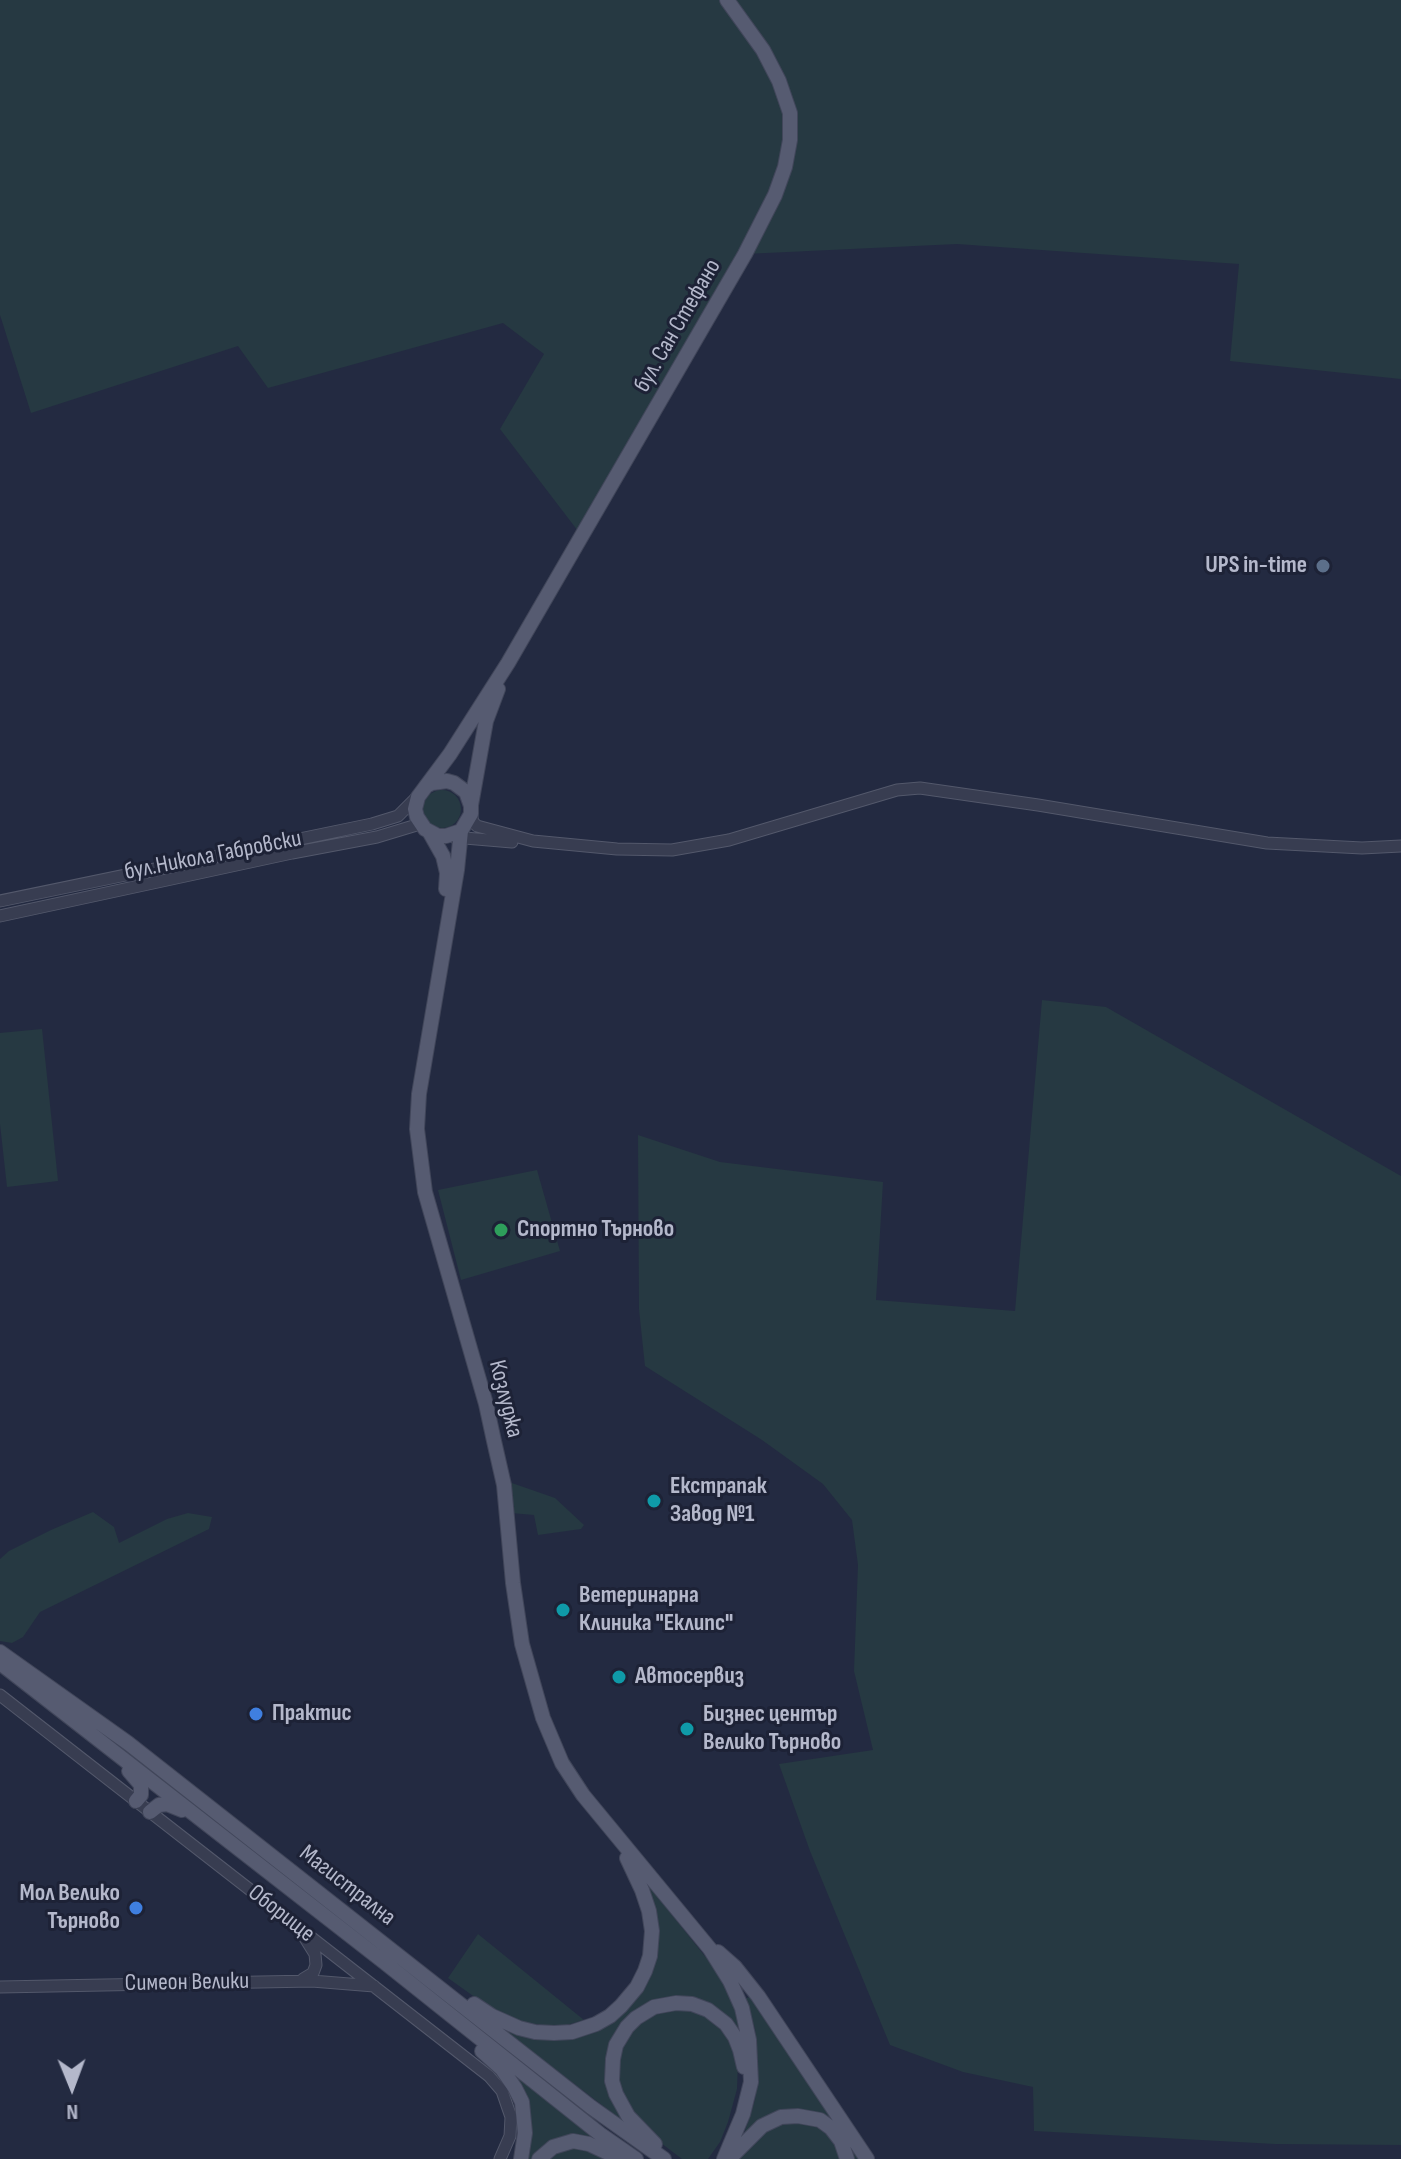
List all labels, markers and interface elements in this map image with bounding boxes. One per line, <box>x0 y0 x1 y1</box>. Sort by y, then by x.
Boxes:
street label: бул. Сан Стефано <box>628 254 728 398</box>
place label: UPS in-time <box>1205 552 1307 580</box>
marker: UPS in-time <box>1314 557 1332 575</box>
street label: бул.Никола Габровски <box>122 825 304 887</box>
place label: Спортно Търново <box>517 1216 674 1244</box>
marker: Спортно Търново <box>492 1221 510 1239</box>
street label: Козлуджа <box>482 1357 528 1441</box>
place label: Екстрапак Завод №1 <box>670 1473 767 1529</box>
marker: Екстрапак Завод №1 <box>645 1492 663 1510</box>
place label: Ветеринарна Клиника "Еклипс" <box>579 1582 733 1638</box>
marker: Ветеринарна Клиника "Еклипс" <box>554 1601 572 1619</box>
place label: Автосервиз <box>635 1663 744 1691</box>
marker: Автосервиз <box>610 1668 628 1686</box>
place label: Практис <box>272 1700 352 1728</box>
place label: Бизнес център Велико Търново <box>703 1701 841 1757</box>
marker: Практис <box>247 1705 265 1723</box>
marker: Бизнес център Велико Търново <box>678 1720 696 1738</box>
street label: Магистрална <box>293 1840 401 1932</box>
street label: Оборище <box>242 1879 320 1949</box>
place label: Мол Велико Търново <box>20 1880 120 1936</box>
marker: Мол Велико Търново <box>127 1899 145 1917</box>
street label: Симеон Велики <box>125 1968 249 1998</box>
north arrow <box>32 2047 112 2127</box>
text: N <box>66 2098 79 2125</box>

